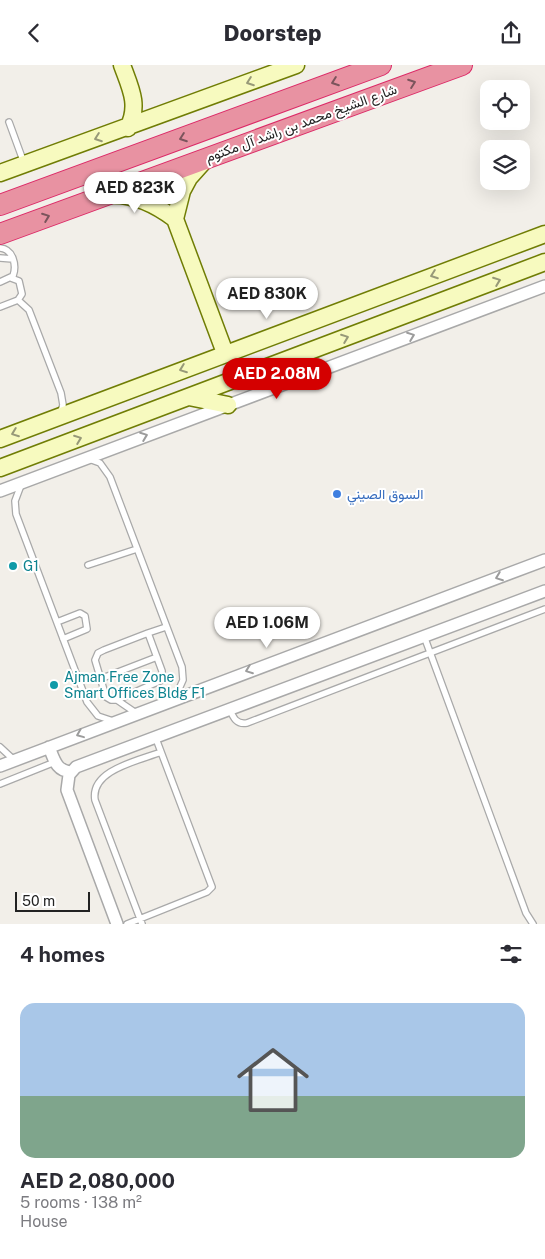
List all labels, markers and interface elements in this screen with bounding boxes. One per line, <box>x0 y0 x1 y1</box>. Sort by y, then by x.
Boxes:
icon: back <box>20 19 48 47</box>
icon: share <box>497 19 525 47</box>
text: Doorstep <box>223 20 322 46</box>
one-way arrow <box>246 76 255 86</box>
one-way arrow <box>332 76 340 86</box>
one-way arrow <box>407 79 416 89</box>
map controls <box>480 80 530 190</box>
button: locate <box>480 80 530 130</box>
street label: شارع الشيخ محمد بن راشد آل مكتوم <box>203 81 400 168</box>
one-way arrow <box>94 132 103 142</box>
one-way arrow <box>179 132 188 142</box>
button: layers <box>480 140 530 190</box>
pin: AED 823K <box>83 171 187 214</box>
text: AED 823K <box>95 178 175 197</box>
one-way arrow <box>41 213 49 223</box>
one-way arrow <box>430 269 438 279</box>
one-way arrow <box>492 276 501 287</box>
pin: AED 830K <box>215 277 319 320</box>
text: AED 830K <box>227 284 307 303</box>
one-way arrow <box>406 332 414 342</box>
one-way arrow <box>340 334 349 344</box>
pin: AED 2.08M <box>220 357 334 400</box>
one-way arrow <box>179 363 188 373</box>
text: AED 2.08M <box>233 364 321 383</box>
one-way arrow <box>11 427 20 437</box>
one-way arrow <box>139 432 148 442</box>
one-way arrow <box>74 435 82 445</box>
place label: السوق الصيني <box>347 486 424 506</box>
marker: السوق الصيني <box>331 488 343 500</box>
place label: G1 <box>23 558 39 574</box>
marker: G1 <box>7 560 19 572</box>
one-way arrow <box>496 571 504 581</box>
pin: AED 1.06M <box>210 607 324 649</box>
text: AED 1.06M <box>225 613 309 632</box>
one-way arrow <box>245 664 254 675</box>
place label: Ajman Free Zone Smart Offices Bldg F1 <box>64 669 205 701</box>
marker: Ajman Free Zone Smart Offices Bldg F1 <box>48 679 60 691</box>
one-way arrow <box>77 728 85 738</box>
scale bar <box>15 889 90 912</box>
text: 50 m <box>22 893 55 909</box>
icon: filters <box>497 940 525 968</box>
text: 4 homes <box>20 942 105 967</box>
icon: home <box>228 1035 318 1125</box>
text: AED 2,080,000 <box>20 1168 175 1193</box>
text: 5 rooms · 138 m² <box>20 1193 142 1212</box>
text: House <box>20 1212 68 1231</box>

